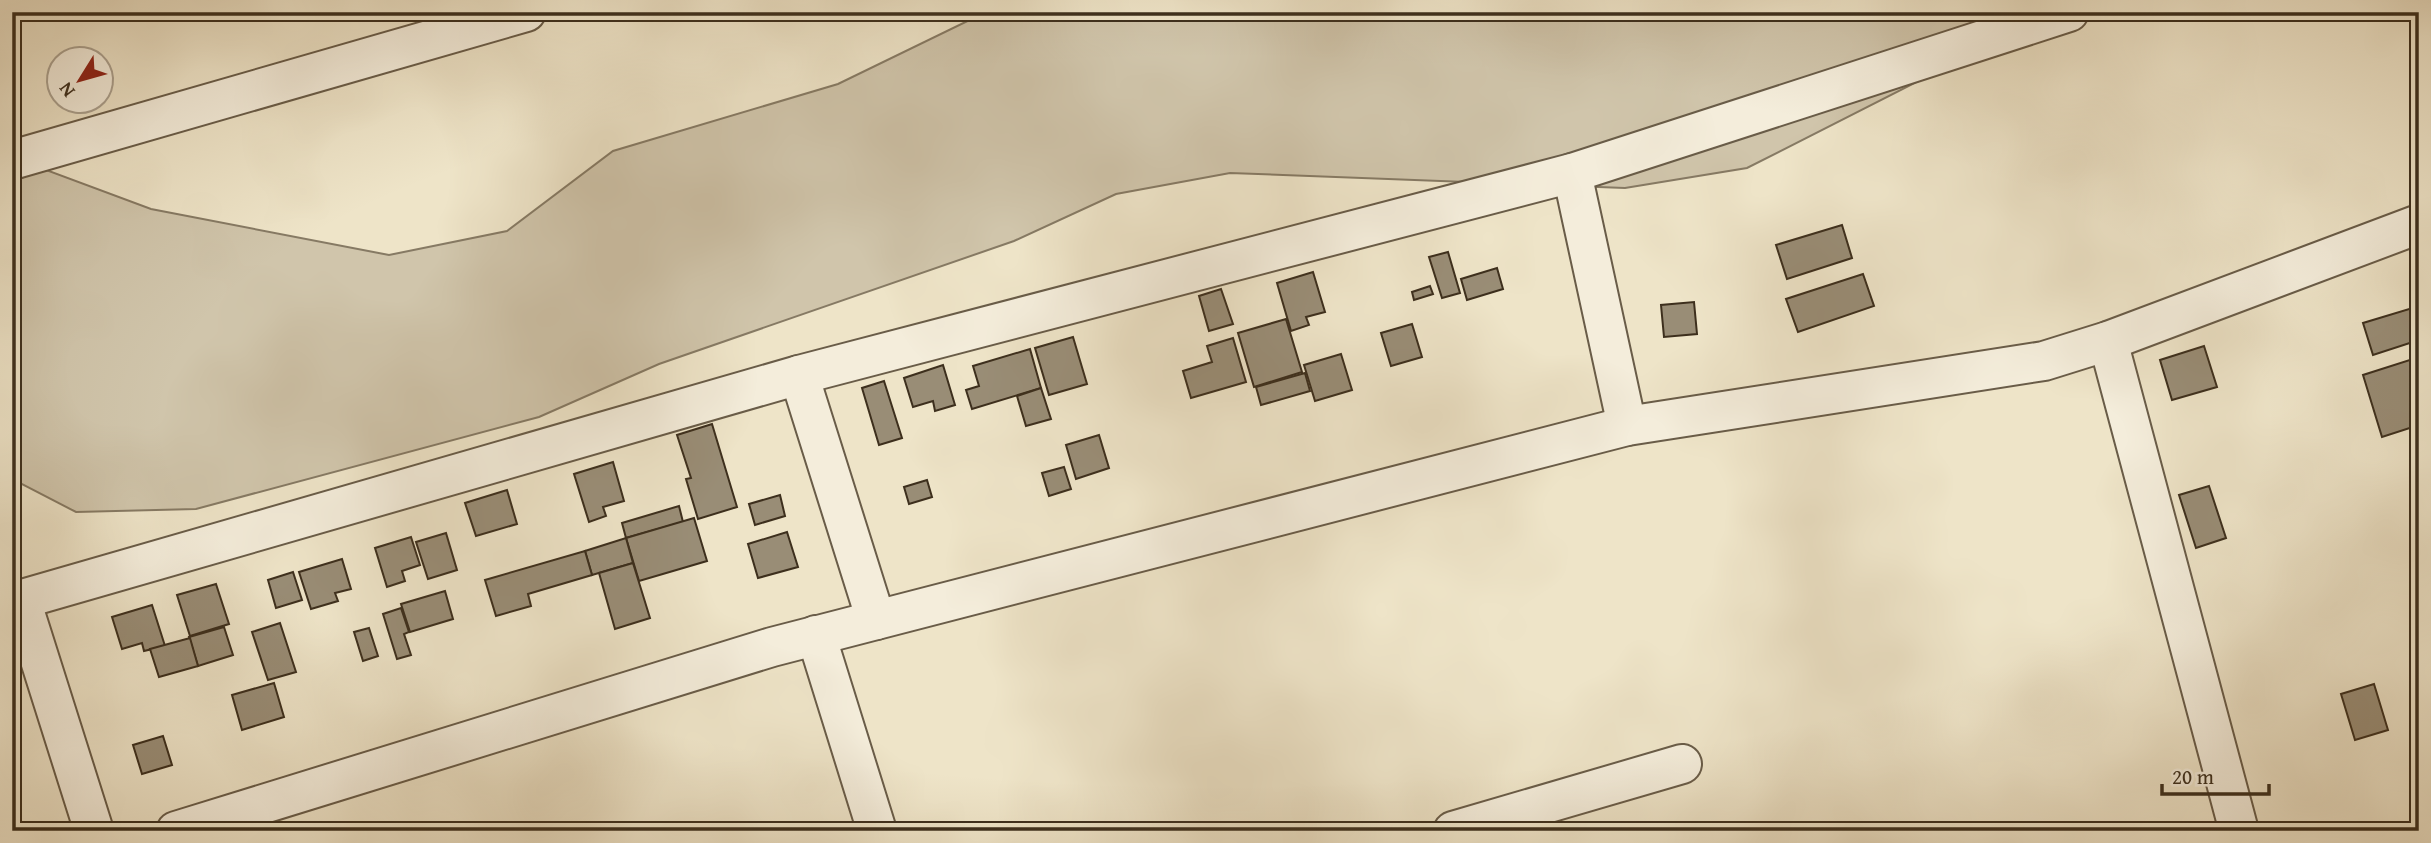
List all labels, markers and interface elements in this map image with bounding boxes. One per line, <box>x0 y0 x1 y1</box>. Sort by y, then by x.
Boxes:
north arrow <box>46 46 116 116</box>
text: N <box>51 76 81 104</box>
scale bar <box>2162 752 2268 796</box>
text: 20 m <box>2172 761 2214 792</box>

